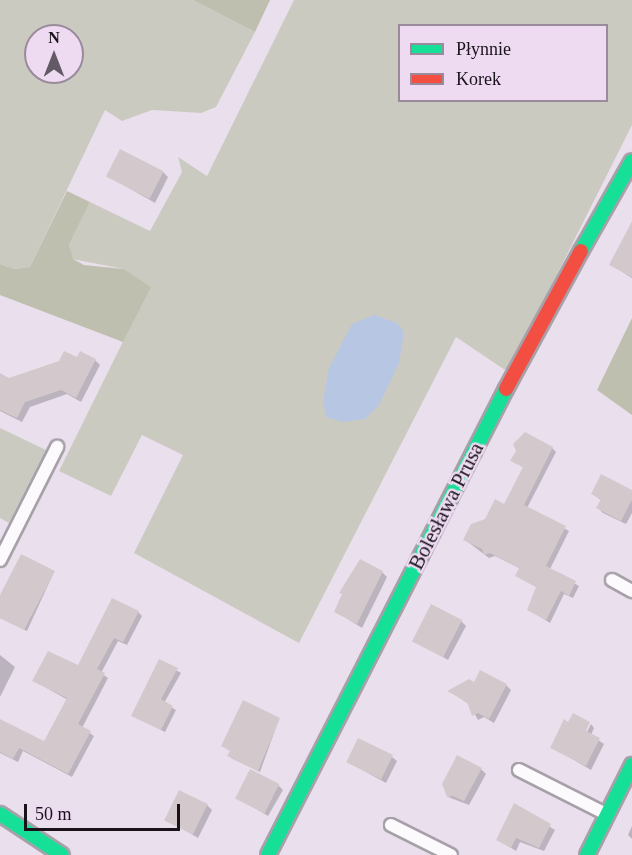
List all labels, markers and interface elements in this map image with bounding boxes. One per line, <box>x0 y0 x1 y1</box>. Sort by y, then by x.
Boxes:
north arrow <box>24 24 84 84</box>
legend <box>398 24 608 102</box>
text: N <box>48 29 60 46</box>
text: Płynnie <box>456 39 511 59</box>
text: Korek <box>456 69 501 89</box>
street label: Bolesława Prusa <box>403 438 489 574</box>
scale bar <box>27 792 183 830</box>
text: 50 m <box>35 804 72 824</box>

